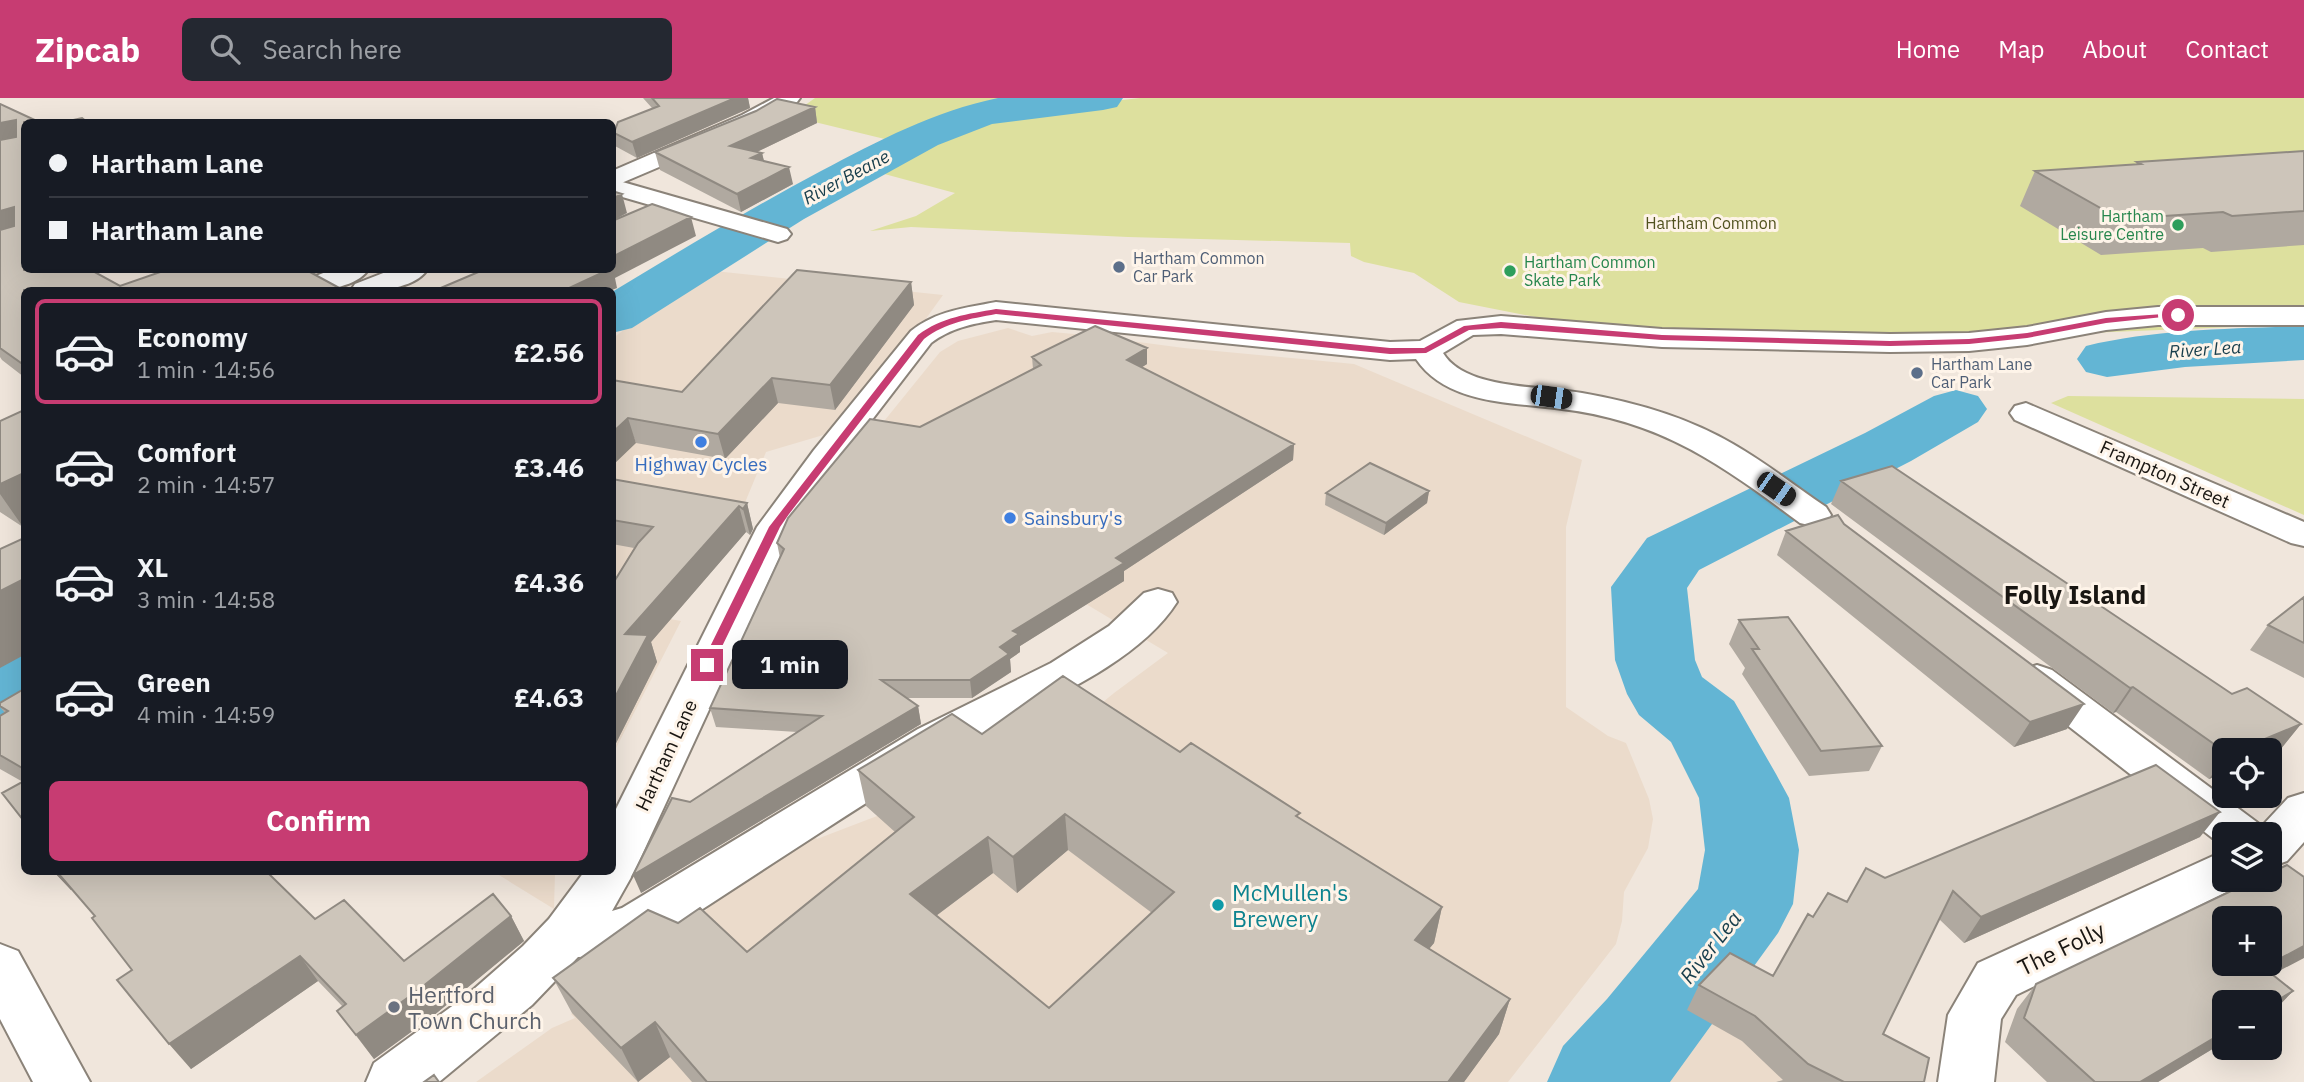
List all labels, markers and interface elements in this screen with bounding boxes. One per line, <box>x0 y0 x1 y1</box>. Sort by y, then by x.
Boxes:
search box <box>182 18 672 81</box>
text: Zipcab <box>35 28 140 71</box>
icon: search <box>206 30 244 68</box>
text: Search here <box>262 32 402 66</box>
text: Home <box>1896 33 1960 65</box>
text: Map <box>1998 33 2044 65</box>
text: About <box>2082 33 2147 65</box>
text: Contact <box>2185 33 2269 65</box>
water label: River Beane <box>799 145 893 209</box>
text: Hartham Lane <box>91 146 264 180</box>
place label: Hartham Leisure Centre <box>2060 206 2164 244</box>
text: Hartham Lane <box>91 213 264 247</box>
park label: Hartham Common <box>1645 213 1777 233</box>
marker: Hartham Leisure Centre <box>2170 217 2186 233</box>
place label: Hartham Common Car Park <box>1133 248 1265 286</box>
place label: Hartham Common Skate Park <box>1524 252 1656 290</box>
marker: Hartham Common Car Park <box>1111 259 1127 275</box>
marker: Hartham Common Skate Park <box>1502 263 1518 279</box>
route start <box>2162 299 2194 331</box>
icon: car <box>53 320 116 383</box>
text: Economy <box>137 320 248 354</box>
text: £2.56 <box>514 335 584 369</box>
water label: River Lea <box>2168 335 2242 363</box>
text: 1 min · 14:56 <box>137 354 275 384</box>
place label: Hartham Lane Car Park <box>1931 354 2032 392</box>
marker: Hartham Lane Car Park <box>1909 365 1925 381</box>
car <box>1529 384 1574 410</box>
marker: Highway Cycles <box>693 434 709 450</box>
icon: car <box>53 435 116 498</box>
text: Comfort <box>137 435 236 469</box>
street label: Frampton Street <box>2096 435 2234 513</box>
text: £3.46 <box>514 450 584 484</box>
place label: Highway Cycles <box>635 452 767 476</box>
car <box>1753 468 1800 510</box>
text: 2 min · 14:57 <box>137 469 275 499</box>
place label: Sainsbury's <box>1024 506 1123 530</box>
marker: Sainsbury's <box>1002 510 1018 526</box>
icon: car <box>53 550 116 613</box>
text: XL <box>137 550 168 584</box>
text: £4.36 <box>514 565 584 599</box>
district label: Folly Island <box>2004 577 2146 611</box>
text: 3 min · 14:58 <box>137 584 275 614</box>
callout: 1 min <box>732 640 847 690</box>
route end <box>691 649 723 681</box>
text: 1 min <box>760 649 820 679</box>
icon: car <box>53 665 116 728</box>
text: Green <box>137 665 211 699</box>
text: £4.63 <box>514 680 584 714</box>
street label: Hartham Lane <box>630 695 702 815</box>
text: 4 min · 14:59 <box>137 699 275 729</box>
map controls <box>2212 738 2282 1060</box>
button: locate <box>2212 738 2282 808</box>
button: Confirm <box>49 781 588 861</box>
button: layers <box>2212 822 2282 892</box>
place label: McMullen's Brewery <box>1232 877 1349 933</box>
marker: McMullen's Brewery <box>1210 897 1226 913</box>
water label: River Lea <box>1673 905 1747 989</box>
button: + <box>2212 906 2282 976</box>
street label: The Folly <box>2013 914 2110 982</box>
place label: Hertford Town Church <box>408 979 542 1035</box>
button: − <box>2212 990 2282 1060</box>
marker: Hertford Town Church <box>386 999 402 1015</box>

